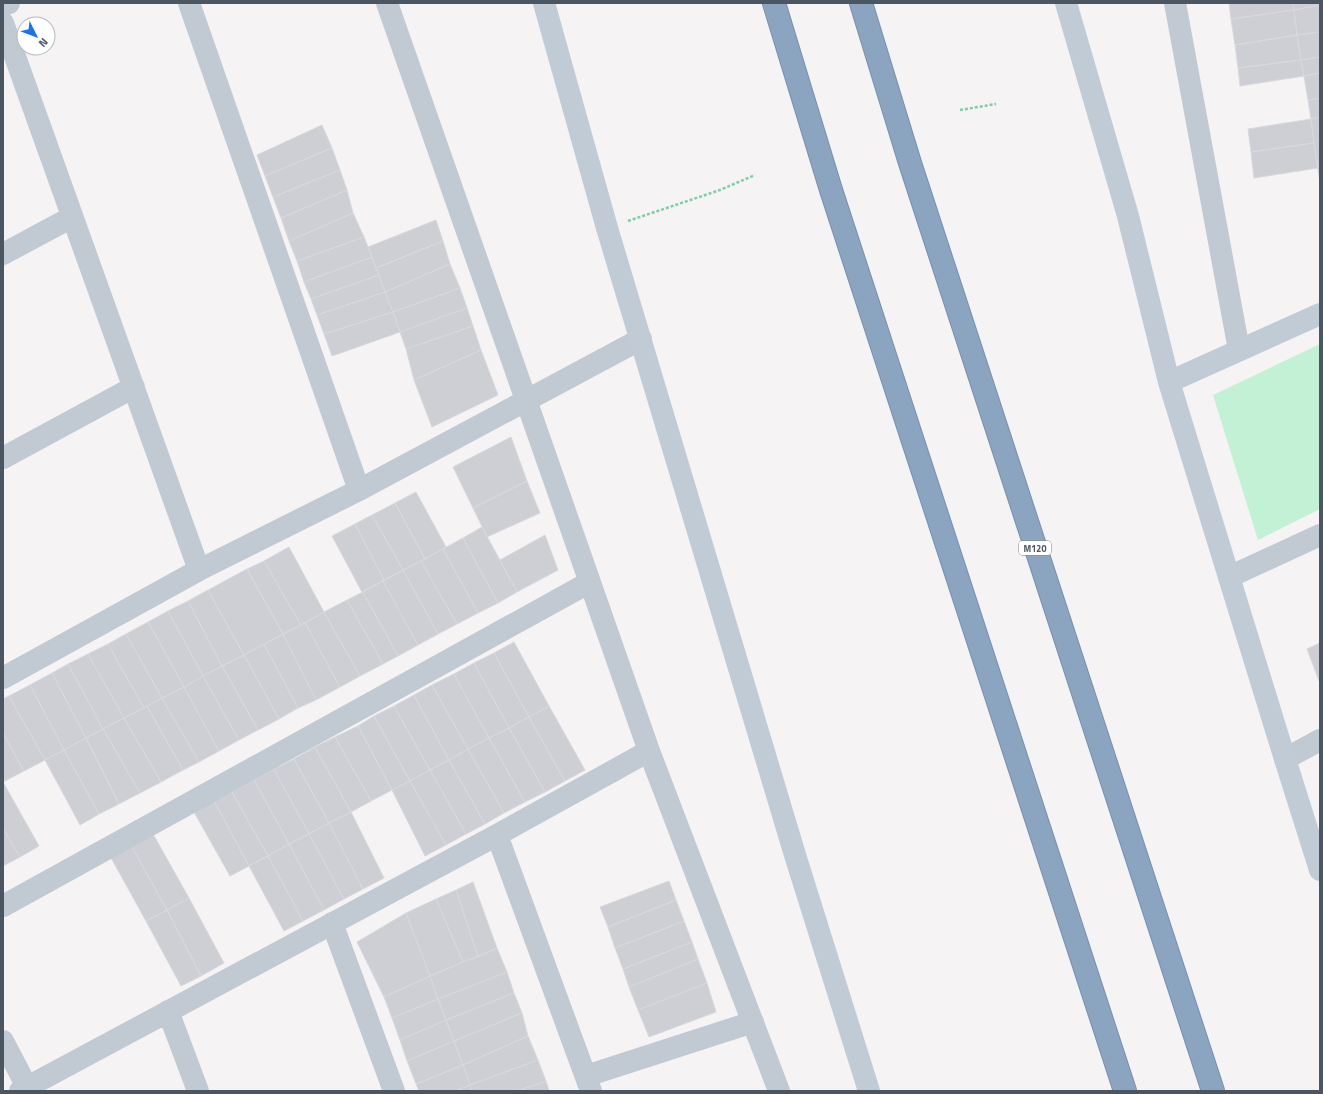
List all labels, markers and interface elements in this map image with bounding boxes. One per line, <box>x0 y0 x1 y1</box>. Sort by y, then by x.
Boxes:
north arrow <box>16 16 56 56</box>
text: N <box>35 35 52 51</box>
road number: M120 <box>1019 541 1051 555</box>

